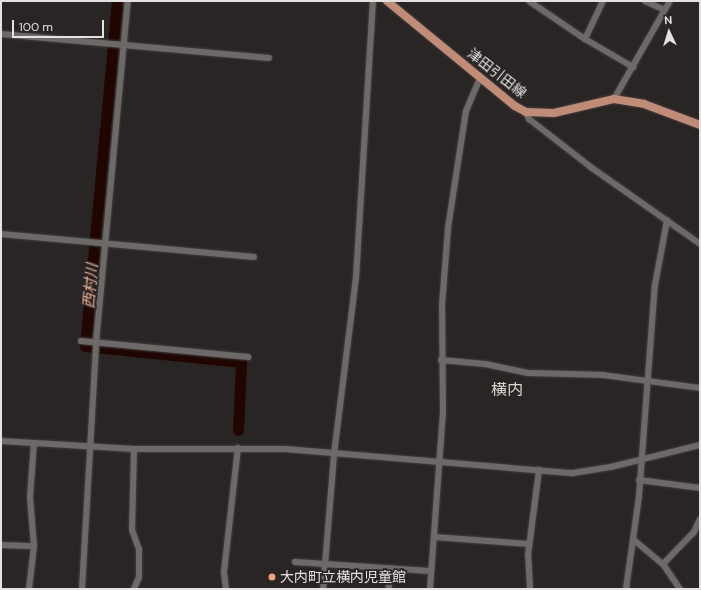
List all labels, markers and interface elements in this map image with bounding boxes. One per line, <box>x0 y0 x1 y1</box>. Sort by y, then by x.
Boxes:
scale bar <box>14 12 106 38</box>
north arrow <box>649 12 689 52</box>
text: N <box>664 13 673 27</box>
text: 100 m <box>19 19 53 35</box>
street label: 津田引田線 <box>464 45 530 101</box>
water label: 西村川 <box>80 263 102 309</box>
district label: 横内 <box>491 380 523 400</box>
place label: 大内町立横内児童館 <box>280 569 406 585</box>
marker: 大内町立横内児童館 <box>267 572 277 582</box>

